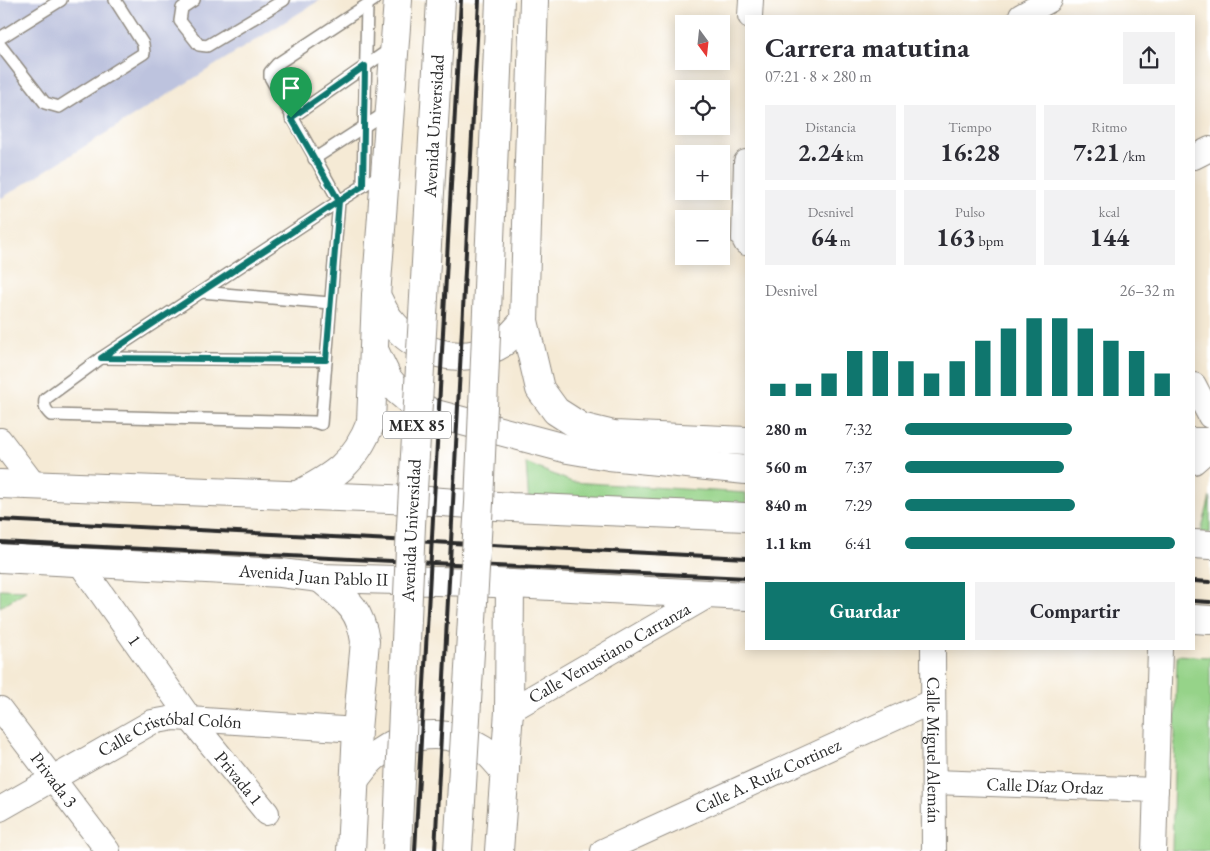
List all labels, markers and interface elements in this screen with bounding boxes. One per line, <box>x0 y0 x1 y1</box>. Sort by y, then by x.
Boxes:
north arrow <box>675 15 730 70</box>
map controls <box>675 15 730 265</box>
text: Carrera matutina <box>765 29 969 65</box>
button: share <box>1123 32 1175 84</box>
street label: Avenida Universidad <box>418 53 449 199</box>
text: 07:21 · 8 × 280 m <box>765 66 872 87</box>
pin <box>270 67 312 118</box>
icon: arrive <box>277 74 305 102</box>
button: locate <box>675 80 730 135</box>
text: Distancia <box>805 118 856 136</box>
text: Tiempo <box>948 118 992 136</box>
text: Ritmo <box>1092 118 1127 136</box>
text: 2.24 <box>798 136 843 168</box>
text: 16:28 <box>940 136 1000 168</box>
text: 7:21 <box>1073 136 1120 168</box>
button: + <box>675 145 730 200</box>
text: km <box>843 147 864 165</box>
text: /km <box>1120 147 1146 165</box>
text: Desnivel <box>808 203 854 221</box>
text: Pulso <box>955 203 985 221</box>
text: kcal <box>1099 203 1120 221</box>
button: − <box>675 210 730 265</box>
text: 64 <box>811 221 837 253</box>
text: 163 <box>936 221 976 253</box>
text: 144 <box>1089 221 1129 253</box>
text: m <box>837 232 851 250</box>
text: bpm <box>976 232 1004 250</box>
text: Desnivel <box>765 280 818 301</box>
text: 26–32 m <box>1120 280 1175 301</box>
road number: MEX 85 <box>383 412 451 438</box>
text: 280 m <box>765 419 807 440</box>
text: 7:32 <box>845 419 872 440</box>
street label: Avenida Universidad <box>396 457 426 603</box>
text: 560 m <box>765 457 807 478</box>
text: 7:37 <box>845 457 872 478</box>
text: 840 m <box>765 495 807 516</box>
text: 7:29 <box>845 495 872 516</box>
text: 1.1 km <box>765 533 811 554</box>
text: 6:41 <box>845 533 872 554</box>
street label: Avenida Juan Pablo II <box>237 559 388 591</box>
button: Guardar <box>765 582 965 640</box>
button: Compartir <box>975 582 1175 640</box>
street label: Calle Venustiano Carranza <box>524 596 695 708</box>
street label: 1 <box>123 630 147 650</box>
street label: Calle Miguel Alemán <box>922 677 946 824</box>
street label: Calle Cristóbal Colón <box>93 706 243 762</box>
street label: Calle A. Ruíz Cortinez <box>691 732 844 819</box>
street label: Privada 1 <box>210 746 268 810</box>
street label: Privada 3 <box>26 747 83 812</box>
street label: Calle Díaz Ordaz <box>986 772 1104 799</box>

